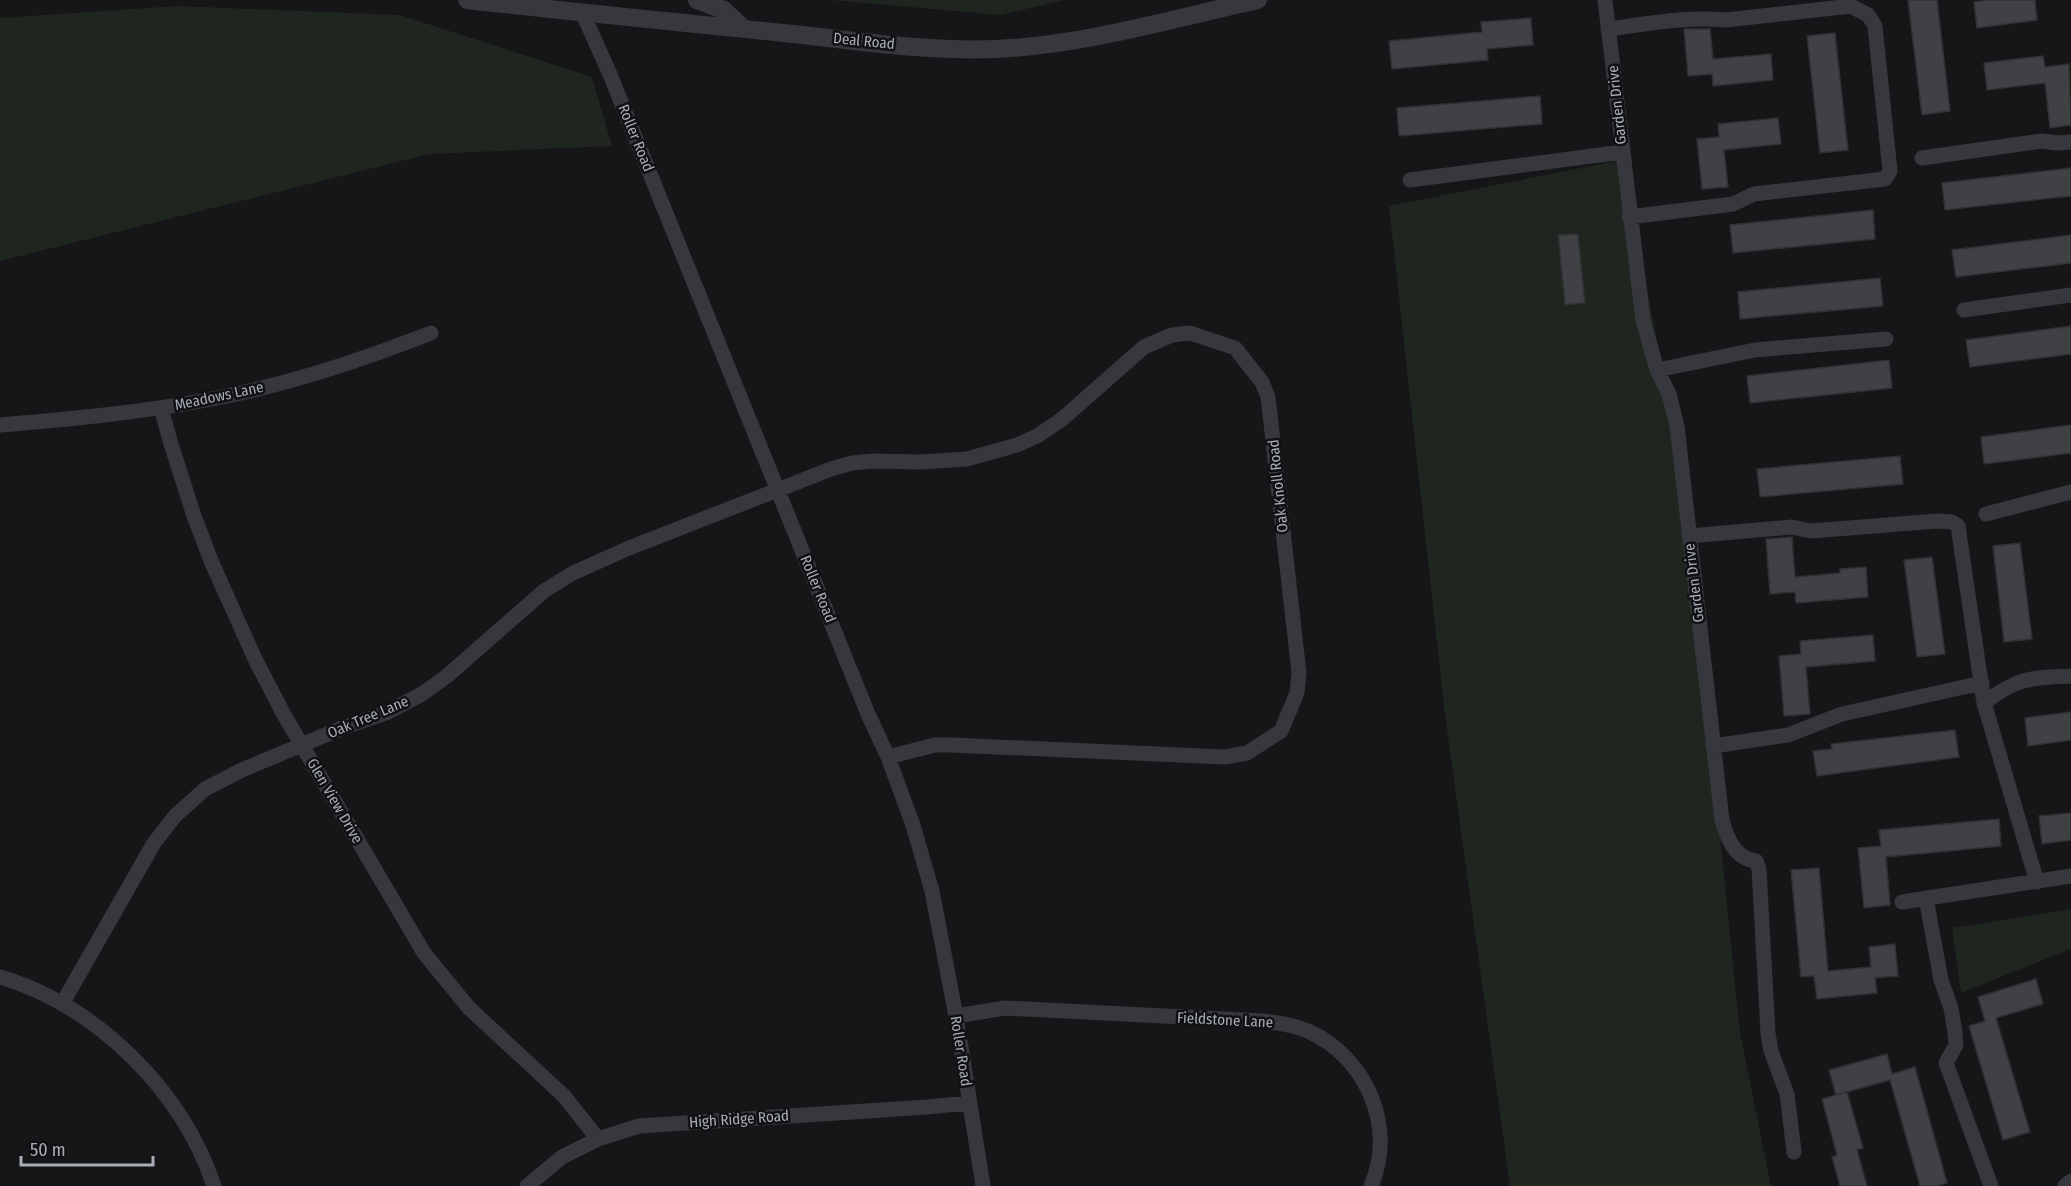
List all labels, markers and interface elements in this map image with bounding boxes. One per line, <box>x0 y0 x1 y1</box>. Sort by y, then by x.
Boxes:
street label: Deal Road <box>832 29 896 53</box>
street label: Garden Drive <box>1604 65 1630 145</box>
street label: Roller Road <box>614 102 658 174</box>
street label: Meadows Lane <box>173 378 265 414</box>
street label: Oak Knoll Road <box>1264 439 1292 533</box>
street label: Garden Drive <box>1680 542 1708 624</box>
street label: Roller Road <box>796 553 840 625</box>
street label: Oak Tree Lane <box>325 692 411 742</box>
street label: Glen View Drive <box>303 755 367 847</box>
street label: Fieldstone Lane <box>1176 1008 1274 1032</box>
street label: Roller Road <box>947 1015 975 1087</box>
street label: High Ridge Road <box>688 1107 790 1131</box>
scale bar <box>21 1129 153 1167</box>
text: 50 m <box>30 1139 66 1161</box>

